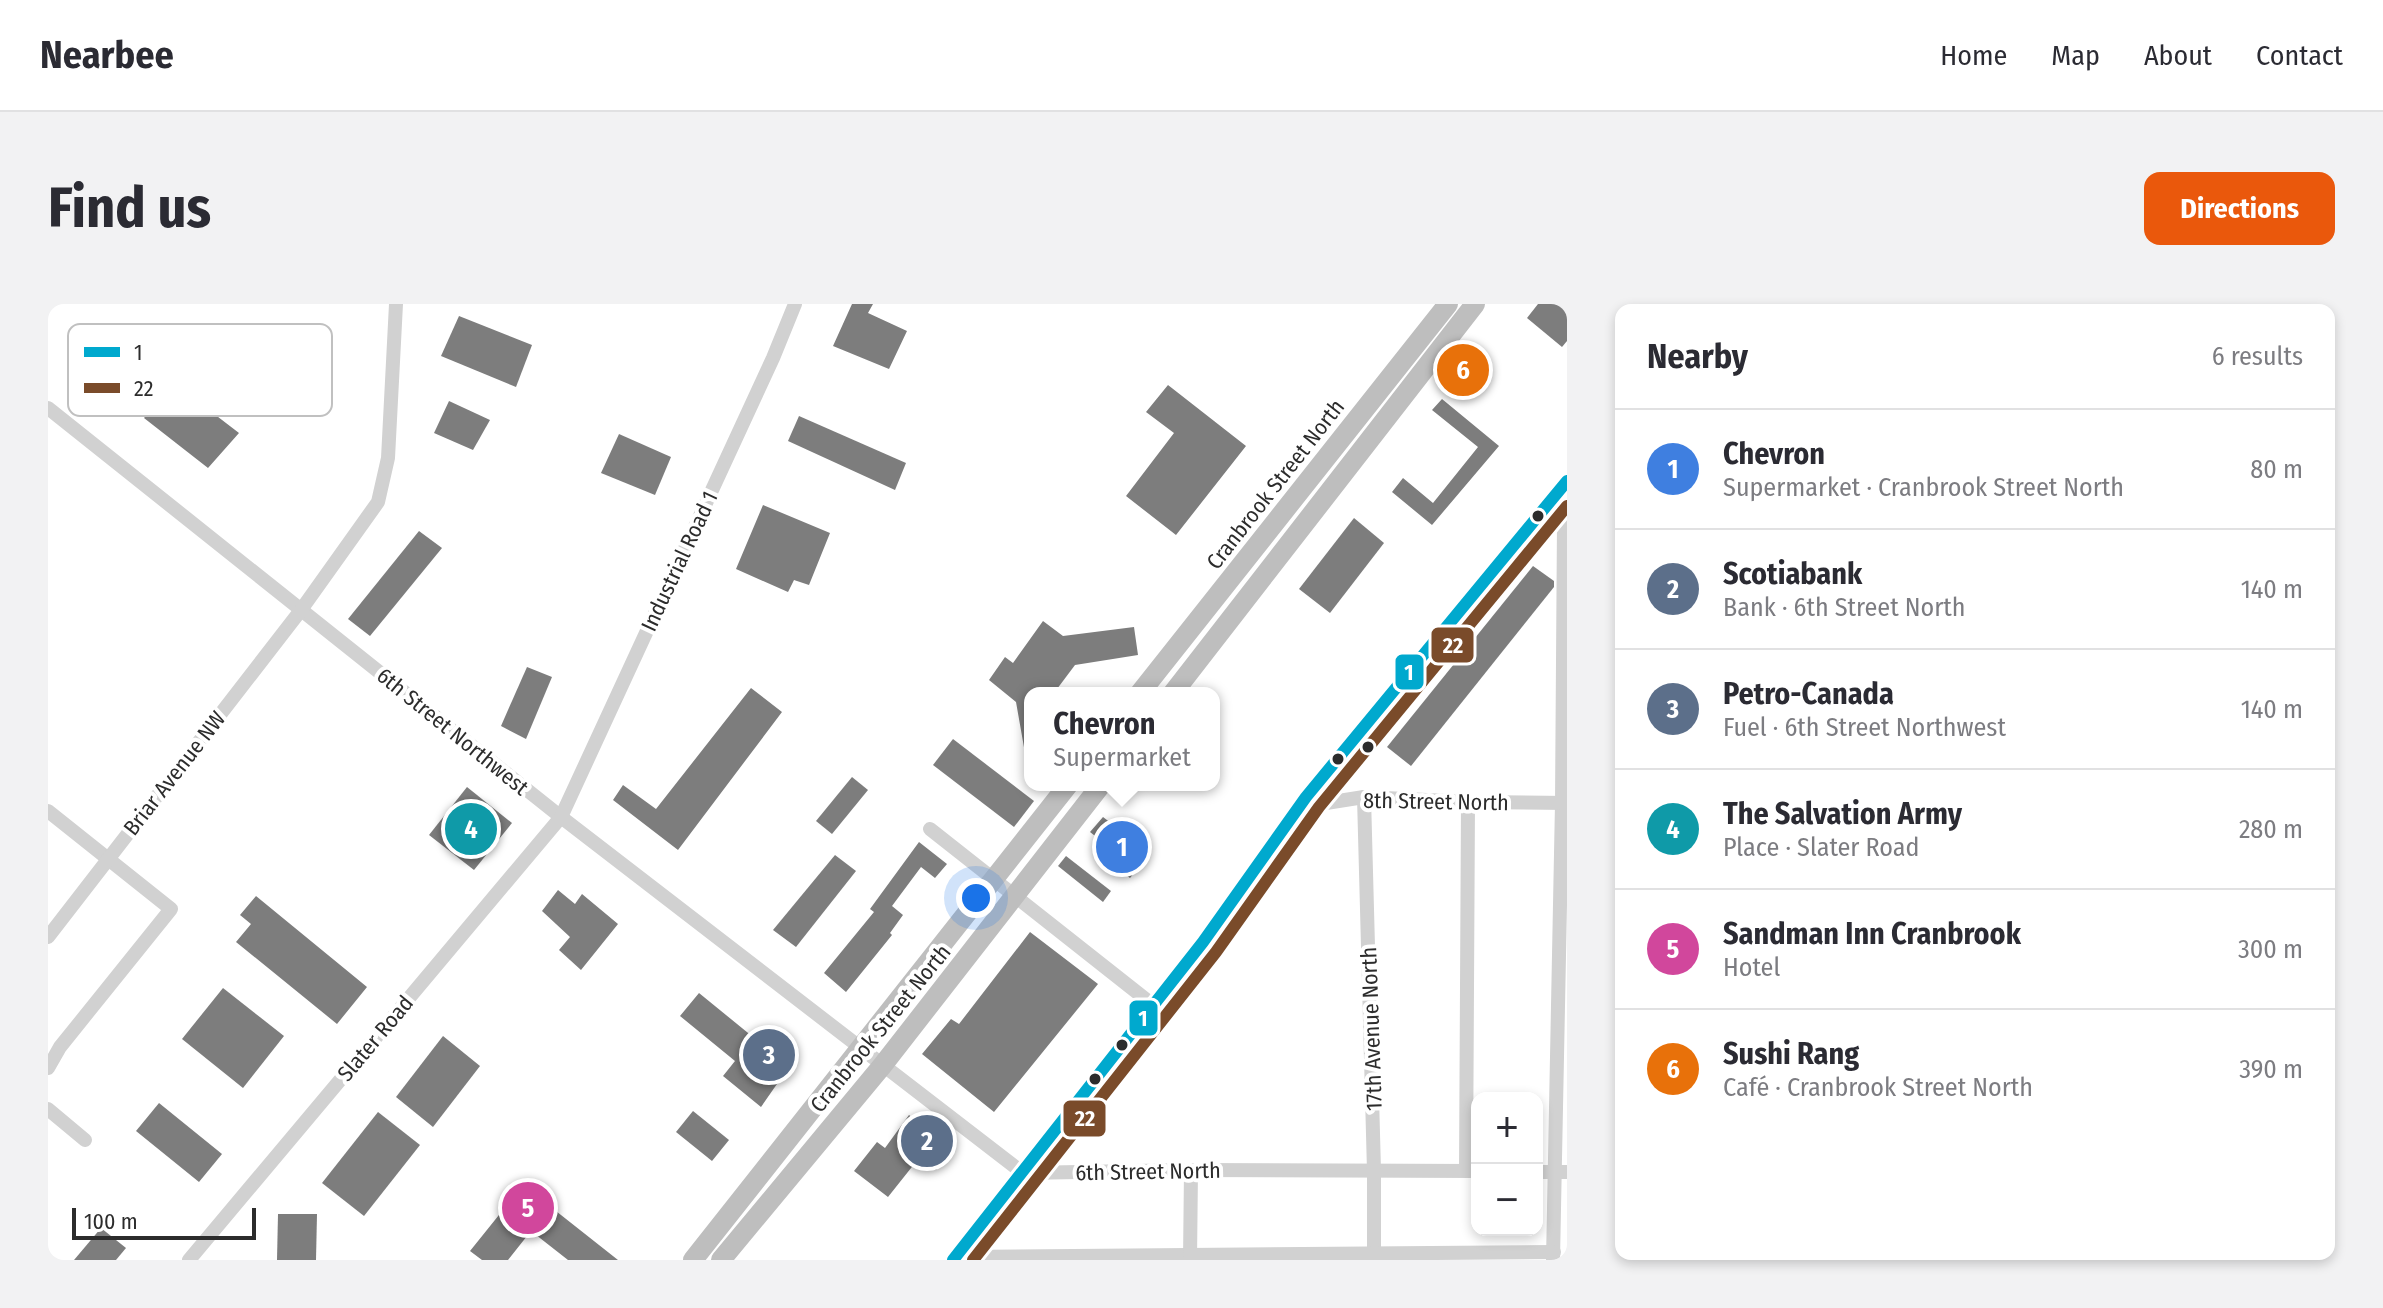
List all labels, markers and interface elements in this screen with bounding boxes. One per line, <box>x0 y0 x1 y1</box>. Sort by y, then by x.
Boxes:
text: Nearbee <box>40 32 174 78</box>
text: Home <box>1940 39 2007 72</box>
text: Map <box>2051 39 2100 72</box>
text: About <box>2144 39 2212 72</box>
text: Contact <box>2256 39 2343 72</box>
button: Directions <box>2144 172 2335 245</box>
text: Find us <box>48 175 211 242</box>
legend <box>68 324 332 416</box>
text: Nearby <box>1647 336 1748 377</box>
text: 1 <box>134 339 143 366</box>
pin: 6 <box>1437 340 1489 400</box>
text: 6 results <box>2212 341 2303 372</box>
text: 22 <box>134 375 153 402</box>
street label: Cranbrook Street North <box>1201 394 1350 575</box>
text: Chevron <box>1723 436 1825 472</box>
text: 1 <box>1668 454 1679 485</box>
text: 80 m <box>2250 454 2303 485</box>
text: Supermarket · Cranbrook Street North <box>1723 472 2124 503</box>
street label: Industrial Road 1 <box>635 487 724 636</box>
unlabelled marker <box>1530 508 1546 524</box>
text: Scotiabank <box>1723 556 1862 592</box>
text: 2 <box>1667 574 1679 605</box>
text: 140 m <box>2241 574 2303 605</box>
text: Bank · 6th Street North <box>1723 592 1966 623</box>
line badge: 22 <box>1430 626 1475 664</box>
text: 22 <box>1442 632 1463 659</box>
line badge: 1 <box>1394 653 1425 691</box>
text: 1 <box>1404 659 1414 686</box>
street label: 6th Street Northwest <box>371 662 535 801</box>
text: Petro-Canada <box>1723 676 1894 712</box>
popup <box>1024 687 1220 791</box>
text: 3 <box>1667 694 1679 725</box>
text: 140 m <box>2241 694 2303 725</box>
street label: Briar Avenue NW <box>118 706 231 841</box>
text: Chevron <box>1053 706 1155 742</box>
text: Fuel · 6th Street Northwest <box>1723 712 2006 743</box>
unlabelled marker <box>1360 739 1376 755</box>
text: Supermarket <box>1053 742 1191 773</box>
unlabelled marker <box>1330 751 1346 767</box>
street label: 8th Street North <box>1363 787 1509 816</box>
text: The Salvation Army <box>1723 796 1962 832</box>
pin: 4 <box>445 799 497 859</box>
text: 4 <box>1666 814 1680 845</box>
text: 280 m <box>2239 814 2303 845</box>
pin: 1 <box>1096 817 1148 877</box>
text: Place · Slater Road <box>1723 832 1919 863</box>
your location <box>956 878 996 918</box>
text: Sandman Inn Cranbrook <box>1723 916 2021 952</box>
text: 5 <box>1667 934 1679 965</box>
text: 300 m <box>2238 934 2303 965</box>
street label: Cranbrook Street North <box>804 939 956 1118</box>
street label: 17th Avenue North <box>1355 946 1388 1111</box>
text: Hotel <box>1723 952 1780 983</box>
street label: Slater Road <box>332 990 419 1087</box>
line badge: 1 <box>1128 999 1159 1037</box>
text: 1 <box>1138 1005 1148 1032</box>
pin: 3 <box>743 1025 795 1085</box>
text: Sushi Rang <box>1723 1036 1859 1072</box>
unlabelled marker <box>1114 1037 1130 1053</box>
text: 6 <box>1666 1054 1680 1085</box>
text: 390 m <box>2239 1054 2303 1085</box>
unlabelled marker <box>1087 1071 1103 1087</box>
text: Café · Cranbrook Street North <box>1723 1072 2033 1103</box>
map controls <box>1471 1092 1543 1236</box>
button: + <box>1471 1092 1543 1164</box>
line badge: 22 <box>1062 1099 1107 1138</box>
text: 22 <box>1074 1105 1095 1132</box>
pin: 2 <box>901 1111 953 1171</box>
street label: 6th Street North <box>1075 1157 1221 1186</box>
button: − <box>1471 1164 1543 1236</box>
pin: 5 <box>502 1178 554 1238</box>
scale bar <box>72 1204 256 1240</box>
text: 100 m <box>84 1208 138 1235</box>

